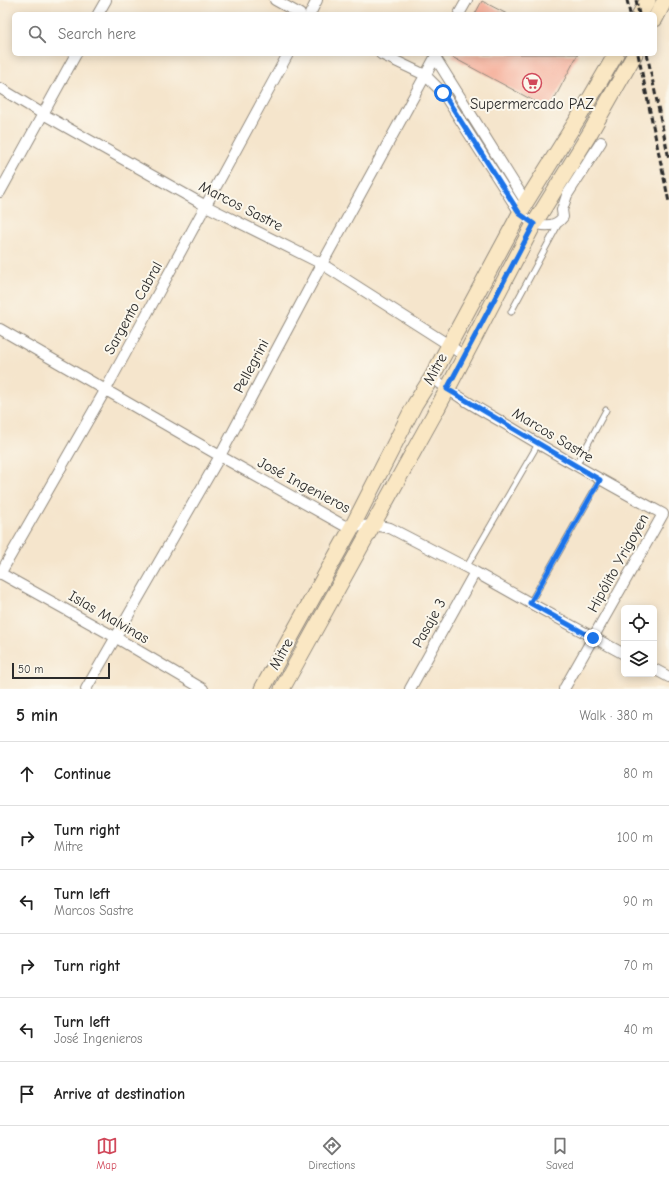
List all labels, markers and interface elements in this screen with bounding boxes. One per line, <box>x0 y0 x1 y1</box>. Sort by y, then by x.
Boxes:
search box <box>12 12 657 56</box>
icon: search <box>26 23 48 45</box>
text: Search here <box>58 25 136 43</box>
supermarket icon: Supermercado PAZ <box>521 72 543 94</box>
route start <box>434 84 452 102</box>
place label: Supermercado PAZ <box>470 95 594 113</box>
street label: Marcos Sastre <box>196 177 286 235</box>
street label: Sargento Cabral <box>100 258 166 358</box>
street label: Pellegrini <box>229 336 273 396</box>
street label: Mitre <box>419 350 451 388</box>
street label: Marcos Sastre <box>509 404 597 467</box>
street label: José Ingenieros <box>255 453 353 517</box>
street label: Hipólito Yrigoyen <box>583 511 653 615</box>
street label: Islas Malvinas <box>66 587 152 647</box>
street label: Pasaje 3 <box>408 595 450 651</box>
map controls <box>621 605 657 677</box>
button: locate <box>621 605 657 641</box>
route end <box>584 629 602 647</box>
street label: Mitre <box>265 635 297 673</box>
button: layers <box>621 641 657 677</box>
scale bar <box>12 661 110 680</box>
text: 50 m <box>18 663 43 676</box>
text: 5 min <box>16 706 58 725</box>
text: Walk · 380 m <box>580 708 653 723</box>
icon: ahead <box>16 763 38 785</box>
text: Continue <box>54 765 111 783</box>
text: 80 m <box>623 766 653 781</box>
text: Turn right <box>54 821 120 839</box>
icon: right <box>16 827 38 849</box>
text: 100 m <box>617 830 653 845</box>
text: Mitre <box>54 839 83 854</box>
text: Turn left <box>54 885 110 903</box>
icon: left <box>16 891 38 913</box>
text: 90 m <box>623 894 653 909</box>
text: Marcos Sastre <box>54 903 134 918</box>
icon: right <box>16 955 38 977</box>
text: Turn right <box>54 957 120 975</box>
text: 70 m <box>624 958 653 973</box>
text: Turn left <box>54 1013 110 1031</box>
icon: left <box>16 1019 38 1041</box>
text: 40 m <box>624 1022 653 1037</box>
text: José Ingenieros <box>54 1031 142 1046</box>
icon: arrive <box>16 1083 38 1105</box>
text: Arrive at destination <box>54 1085 185 1103</box>
tab: Map <box>96 1135 118 1172</box>
tab: Directions <box>309 1135 355 1172</box>
tab: Saved <box>546 1135 573 1172</box>

